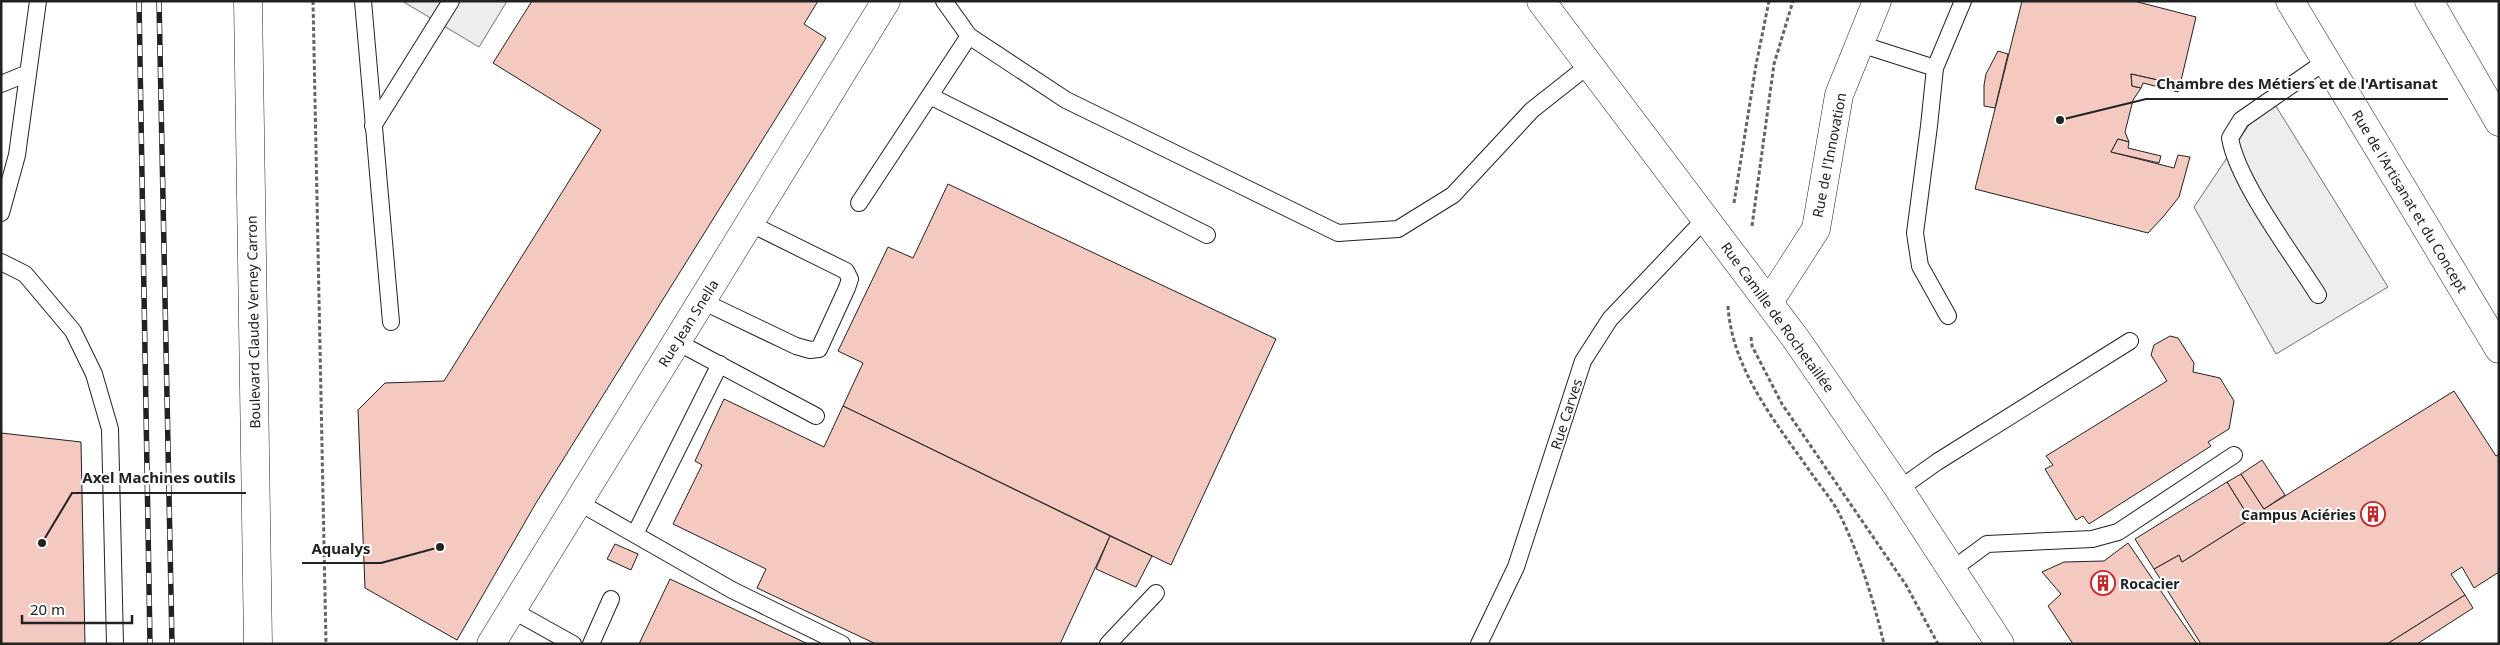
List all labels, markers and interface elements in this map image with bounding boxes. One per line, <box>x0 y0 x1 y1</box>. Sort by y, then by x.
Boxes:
callout: Chambre des Métiers et de l'Artisanat <box>2146 69 2448 99</box>
text: Chambre des Métiers et de l'Artisanat <box>2156 73 2438 93</box>
street label: Rue de l'Innovation <box>1808 91 1850 219</box>
street label: Rue de l'Artisanat et du Concept <box>2348 106 2472 296</box>
street label: Boulevard Claude Verney Carron <box>242 215 264 429</box>
street label: Rue Camille de Rochetaillée <box>1717 238 1839 396</box>
street label: Rue Jean Snella <box>653 276 723 370</box>
street label: Rue Carves <box>1546 376 1586 452</box>
callout: Axel Machines outils <box>72 463 246 493</box>
text: Axel Machines outils <box>82 467 236 487</box>
building icon: Campus Aciéries <box>2360 501 2386 527</box>
place label: Campus Aciéries <box>2241 505 2356 524</box>
callout: Aqualys <box>302 533 381 563</box>
text: Aqualys <box>311 538 371 558</box>
building icon: Rocacier <box>2090 570 2116 596</box>
place label: Rocacier <box>2120 574 2180 593</box>
scale bar <box>22 592 132 624</box>
text: 20 m <box>30 599 65 619</box>

